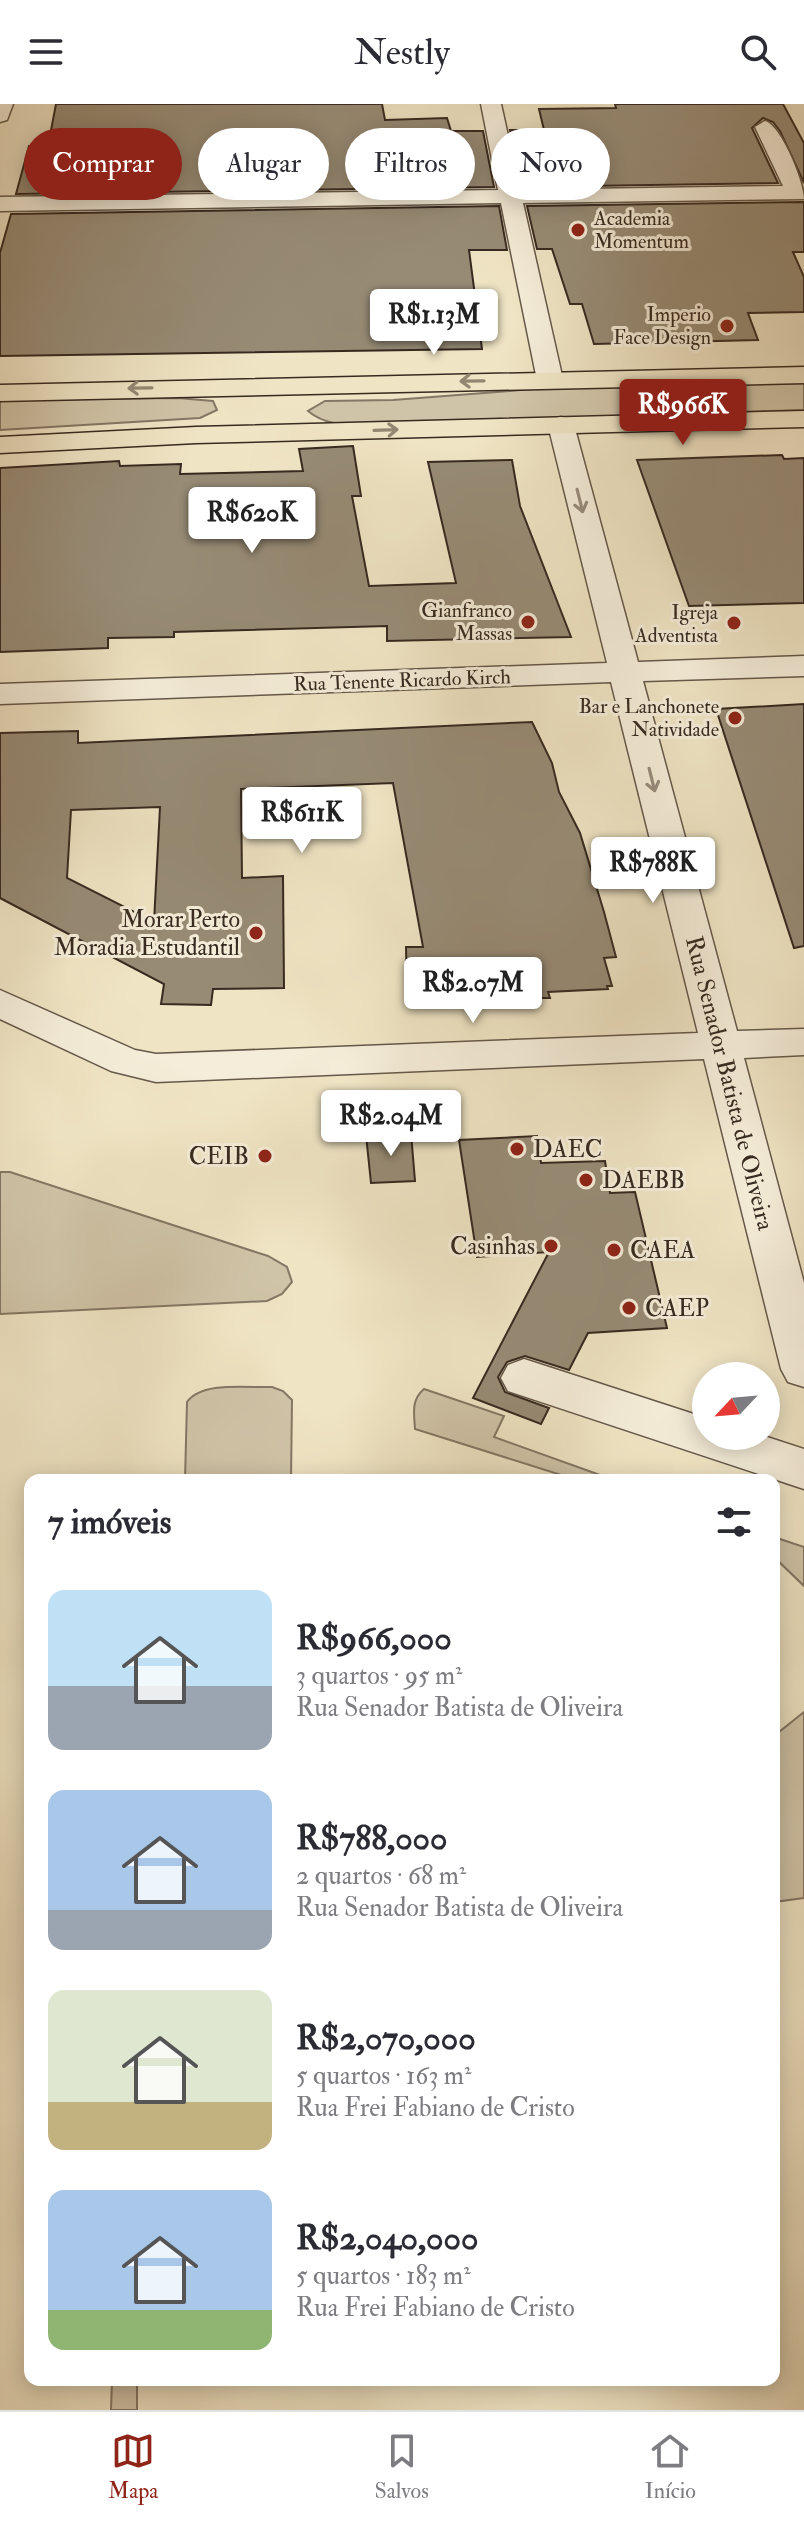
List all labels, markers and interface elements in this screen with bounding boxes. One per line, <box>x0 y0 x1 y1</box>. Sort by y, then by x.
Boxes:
icon: menu <box>24 30 68 74</box>
text: Nestly <box>354 30 450 75</box>
icon: search <box>736 30 780 74</box>
chip: Comprar <box>24 128 182 200</box>
chip: Alugar <box>198 128 329 200</box>
chip: Filtros <box>345 128 475 200</box>
chip: Novo <box>491 128 610 200</box>
place label: Academia Momentum <box>593 206 689 254</box>
marker: Academia Momentum <box>569 221 587 239</box>
pin: R$1.13M <box>360 289 508 357</box>
text: R$1.13M <box>388 299 480 331</box>
place label: Imperio Face Design <box>613 302 711 350</box>
marker: Imperio Face Design <box>718 317 736 335</box>
one-way arrow <box>459 374 486 389</box>
pin: R$966K <box>618 379 748 447</box>
one-way arrow <box>127 380 154 395</box>
text: R$966K <box>637 389 729 421</box>
one-way arrow <box>372 422 399 438</box>
pin: R$620K <box>187 487 317 555</box>
one-way arrow <box>574 487 589 513</box>
text: R$620K <box>206 497 298 529</box>
place label: Gianfranco Massas <box>421 598 512 646</box>
place label: Igreja Adventista <box>634 600 719 648</box>
marker: Gianfranco Massas <box>519 613 537 631</box>
marker: Igreja Adventista <box>725 614 743 632</box>
street label: Rua Tenente Ricardo Kirch <box>293 664 512 697</box>
place label: Bar e Lanchonete Natividade <box>579 694 719 742</box>
marker: Bar e Lanchonete Natividade <box>726 709 744 727</box>
one-way arrow <box>645 766 660 792</box>
pin: R$611K <box>237 787 367 855</box>
text: R$611K <box>260 797 344 829</box>
pin: R$788K <box>588 837 718 905</box>
text: R$788K <box>609 847 697 879</box>
place label: Morar Perto Moradia Estudantil <box>54 904 240 963</box>
marker: Morar Perto Moradia Estudantil <box>247 924 265 942</box>
street label: Rua Senador Batista de Oliveira <box>678 933 781 1235</box>
pin: R$2.07M <box>399 957 547 1025</box>
text: R$2.07M <box>422 967 524 999</box>
pin: R$2.04M <box>317 1090 465 1158</box>
text: R$2.04M <box>339 1100 443 1132</box>
place label: DAEC <box>533 1134 602 1165</box>
marker: DAEC <box>508 1140 526 1158</box>
place label: CEIB <box>189 1141 249 1172</box>
marker: CEIB <box>256 1147 274 1165</box>
place label: DAEBB <box>602 1165 685 1196</box>
marker: DAEBB <box>577 1171 595 1189</box>
place label: Casinhas <box>450 1231 535 1262</box>
place label: CAEA <box>630 1235 695 1266</box>
marker: Casinhas <box>542 1237 560 1255</box>
marker: CAEA <box>605 1241 623 1259</box>
place label: CAEP <box>645 1293 709 1324</box>
marker: CAEP <box>620 1299 638 1317</box>
north arrow <box>692 1362 780 1450</box>
map controls <box>692 1362 780 1450</box>
icon: filters <box>712 1500 756 1544</box>
text: 7 imóveis <box>48 1501 171 1544</box>
text: R$966,000 <box>296 1617 452 1660</box>
icon: home <box>112 1622 208 1718</box>
text: 3 quartos · 95 m² <box>296 1660 462 1692</box>
text: Rua Senador Batista de Oliveira <box>296 1692 623 1724</box>
text: R$788,000 <box>296 1817 447 1860</box>
icon: home <box>112 1822 208 1918</box>
text: 2 quartos · 68 m² <box>296 1860 466 1892</box>
text: Rua Senador Batista de Oliveira <box>296 1892 623 1924</box>
text: R$2,070,000 <box>296 2017 476 2060</box>
icon: home <box>112 2022 208 2118</box>
text: 5 quartos · 163 m² <box>296 2060 471 2092</box>
text: Rua Frei Fabiano de Cristo <box>296 2092 575 2124</box>
text: R$2,040,000 <box>296 2217 478 2260</box>
icon: home <box>112 2222 208 2318</box>
text: 5 quartos · 183 m² <box>296 2260 471 2292</box>
text: Rua Frei Fabiano de Cristo <box>296 2292 575 2324</box>
tab: Mapa <box>108 2429 158 2505</box>
tab: Salvos <box>374 2429 429 2505</box>
tab: Início <box>645 2429 696 2505</box>

